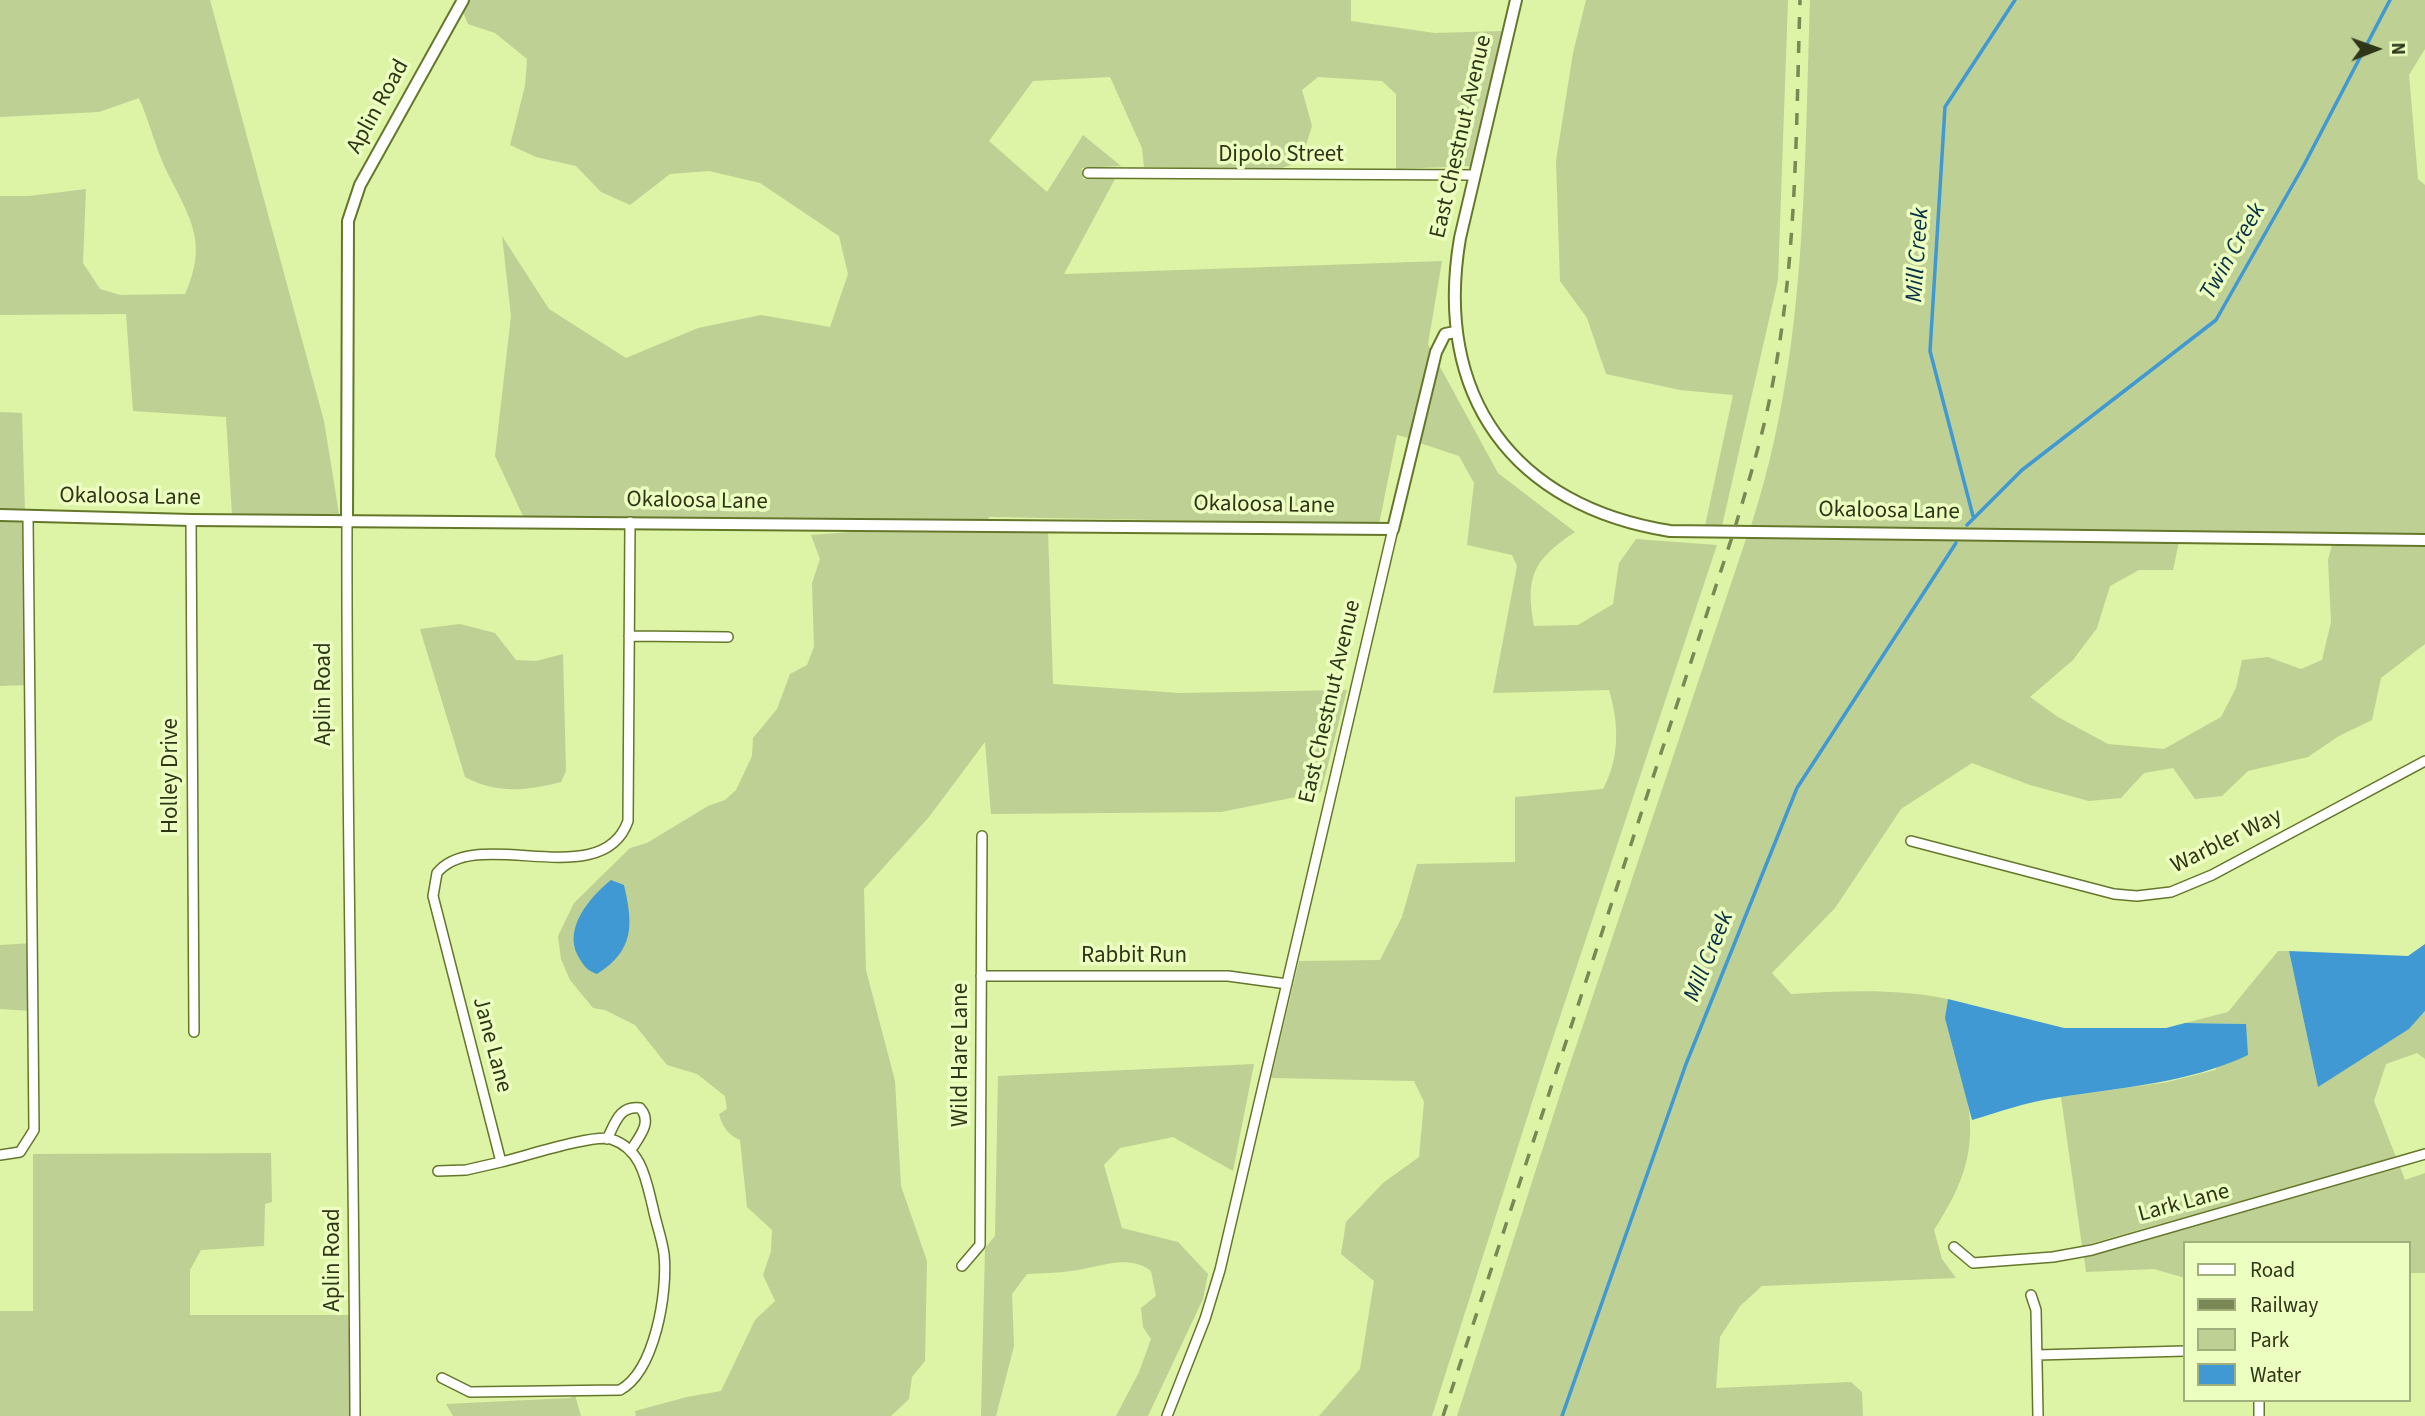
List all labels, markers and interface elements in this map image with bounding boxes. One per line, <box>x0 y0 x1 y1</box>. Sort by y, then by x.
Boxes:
north arrow <box>2341 14 2411 84</box>
street label: East Chestnut Avenue <box>1425 33 1499 241</box>
text: N <box>2384 42 2411 55</box>
street label: Aplin Road <box>342 55 416 159</box>
street label: Dipolo Street <box>1218 142 1344 170</box>
water label: Twin Creek <box>2195 198 2273 306</box>
water label: Mill Creek <box>1901 207 1937 303</box>
street label: Okaloosa Lane <box>59 483 201 513</box>
street label: Okaloosa Lane <box>626 487 768 517</box>
street label: Okaloosa Lane <box>1193 491 1335 521</box>
street label: Okaloosa Lane <box>1818 497 1960 527</box>
street label: East Chestnut Avenue <box>1294 598 1368 806</box>
street label: Aplin Road <box>311 642 339 746</box>
street label: Holley Drive <box>158 718 186 834</box>
street label: Warbler Way <box>2167 803 2287 881</box>
water label: Mill Creek <box>1679 908 1741 1006</box>
street label: Rabbit Run <box>1081 943 1187 971</box>
street label: Wild Hare Lane <box>948 983 976 1127</box>
street label: Jane Lane <box>465 994 517 1096</box>
street label: Lark Lane <box>2135 1179 2233 1229</box>
street label: Aplin Road <box>320 1208 348 1312</box>
legend <box>2184 1241 2411 1402</box>
text: Road <box>2250 1255 2295 1285</box>
text: Railway <box>2250 1290 2318 1320</box>
text: Park <box>2250 1325 2289 1355</box>
text: Water <box>2250 1360 2301 1390</box>

